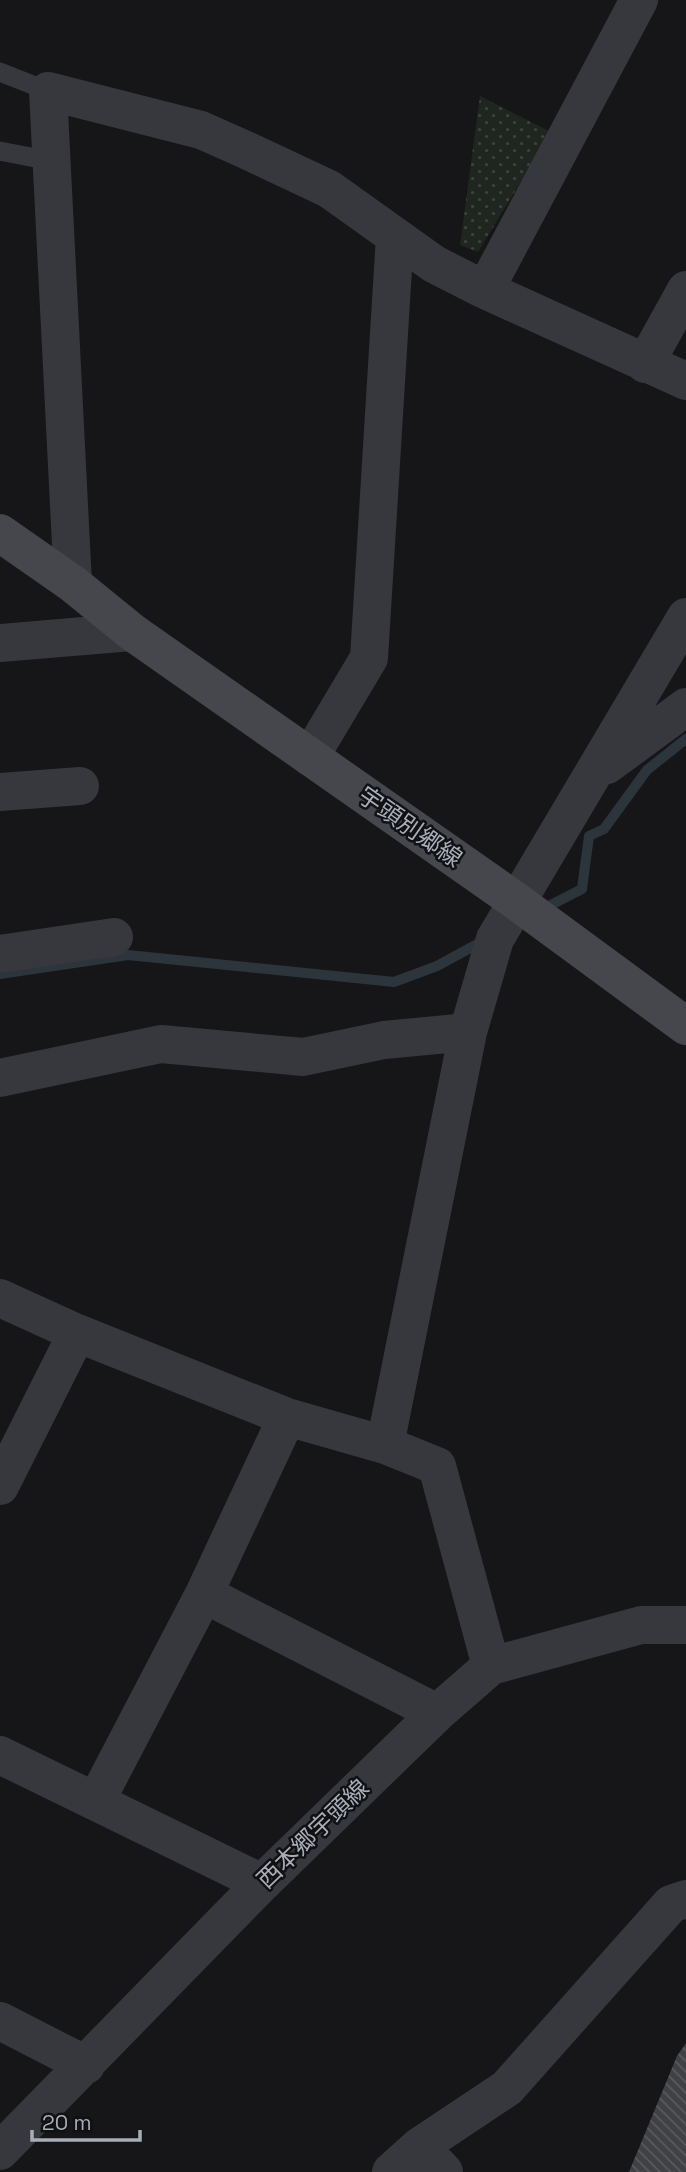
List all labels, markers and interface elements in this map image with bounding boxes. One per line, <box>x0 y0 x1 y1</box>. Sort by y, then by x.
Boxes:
street label: 宇頭別郷線 <box>352 779 468 874</box>
street label: 西本郷宇頭線 <box>250 1772 375 1895</box>
scale bar <box>32 2098 140 2142</box>
text: 20 m <box>42 2109 92 2136</box>

